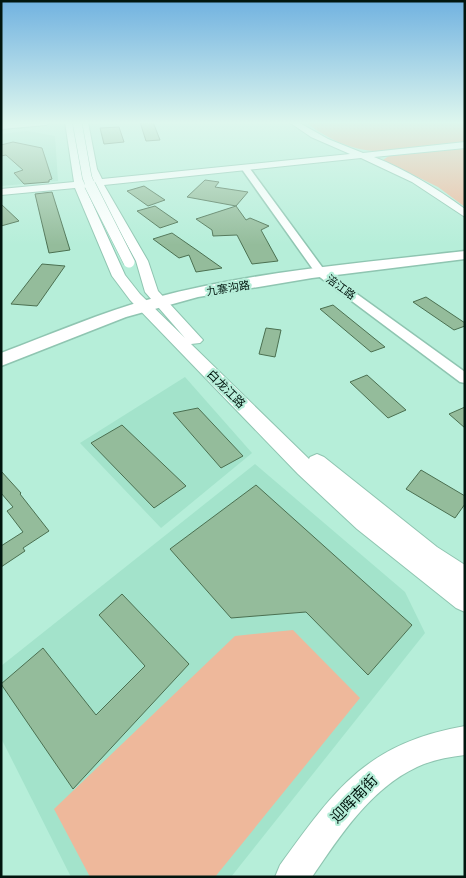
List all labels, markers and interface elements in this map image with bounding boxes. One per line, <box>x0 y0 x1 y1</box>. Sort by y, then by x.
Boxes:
street label: 涪江路 <box>324 272 358 302</box>
street label: 九寨沟路 <box>205 278 251 297</box>
street label: 白龙江路 <box>205 366 249 410</box>
street label: 迎晖南街 <box>326 770 381 826</box>

